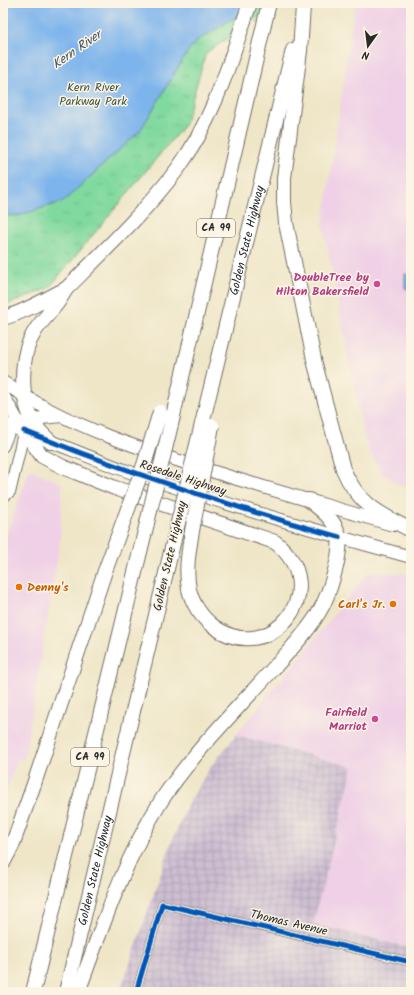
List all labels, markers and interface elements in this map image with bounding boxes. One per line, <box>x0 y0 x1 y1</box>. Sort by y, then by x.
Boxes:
water label: Kern River <box>48 24 108 75</box>
north arrow <box>348 26 388 66</box>
text: N <box>360 45 371 64</box>
park label: Kern River Parkway Park <box>59 78 127 111</box>
street label: Golden State Highway <box>224 183 269 297</box>
road number: CA 99 <box>197 219 235 237</box>
place label: DoubleTree by Hilton Bakersfield <box>276 268 370 301</box>
marker: DoubleTree by Hilton Bakersfield <box>372 279 382 289</box>
street label: Rosedale Highway <box>137 455 229 501</box>
street label: Golden State Highway <box>148 499 192 613</box>
place label: Denny's <box>27 578 69 597</box>
marker: Denny's <box>14 582 24 592</box>
place label: Carl's Jr. <box>338 595 385 614</box>
marker: Carl's Jr. <box>388 599 398 609</box>
place label: Fairfield Marriot <box>325 703 368 736</box>
marker: Fairfield Marriot <box>370 714 380 724</box>
road number: CA 99 <box>71 748 109 766</box>
street label: Golden State Highway <box>73 813 117 927</box>
street label: Thomas Avenue <box>249 905 330 941</box>

